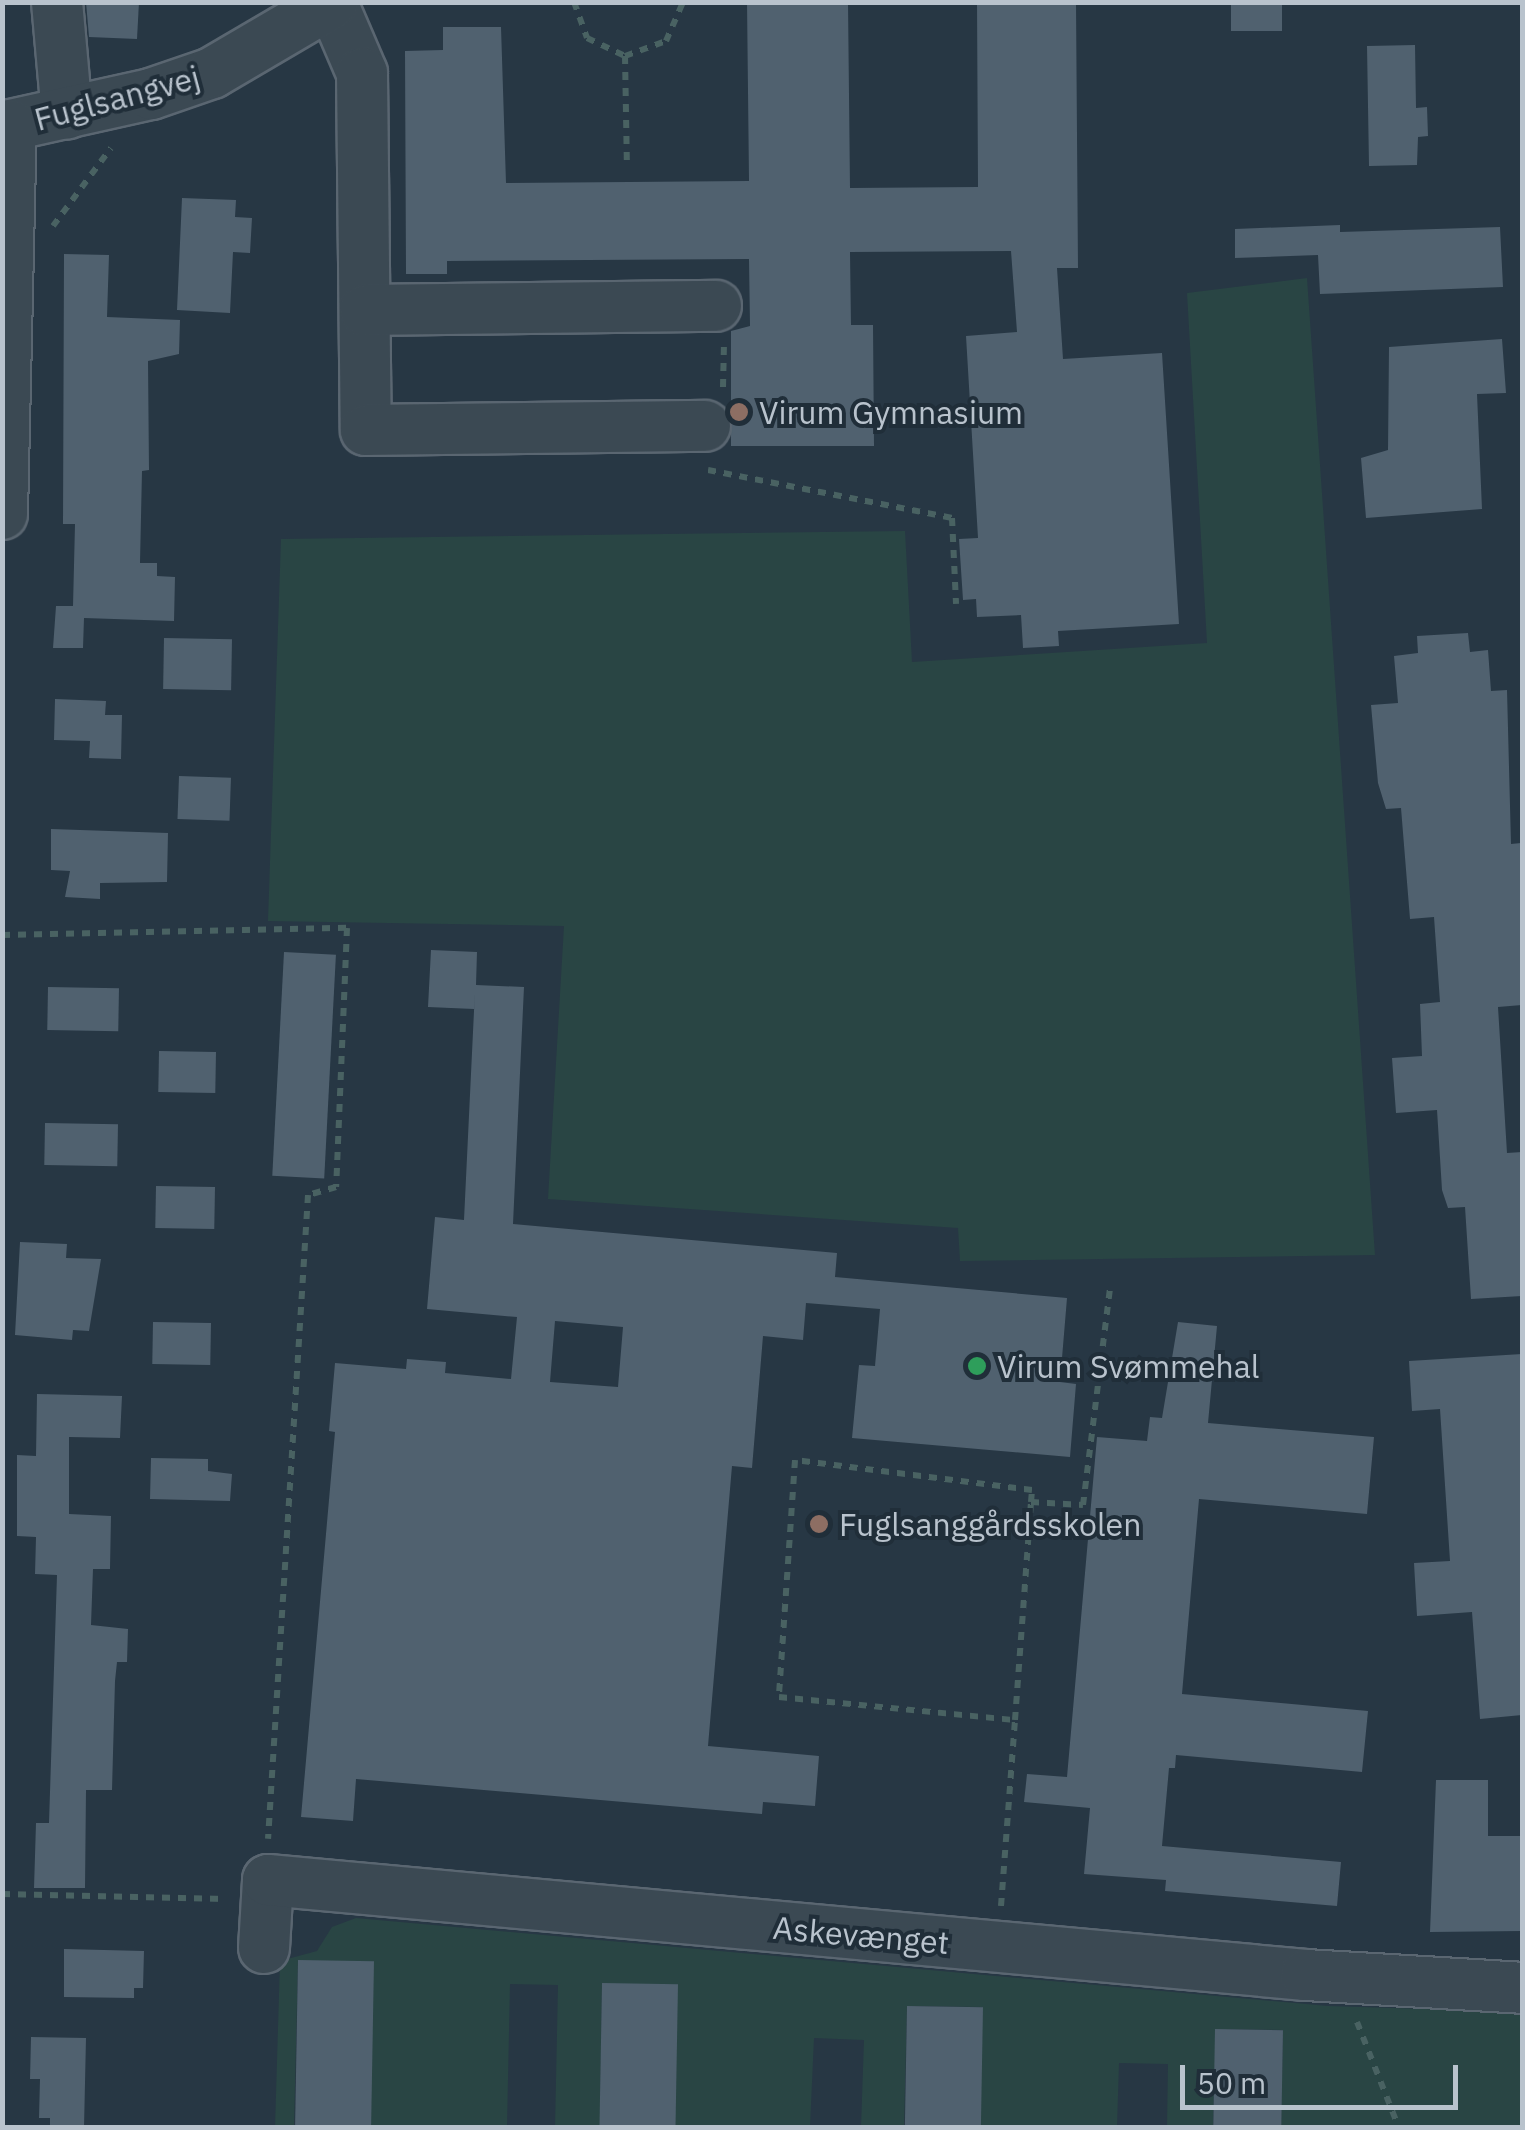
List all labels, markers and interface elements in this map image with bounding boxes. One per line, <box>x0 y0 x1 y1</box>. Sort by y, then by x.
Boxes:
street label: Fuglsangvej <box>30 57 204 139</box>
place label: Virum Gymnasium <box>759 393 1023 431</box>
marker: Virum Gymnasium <box>728 401 750 423</box>
place label: Virum Svømmehal <box>997 1347 1260 1385</box>
marker: Virum Svømmehal <box>966 1355 988 1377</box>
place label: Fuglsanggårdsskolen <box>839 1505 1141 1543</box>
marker: Fuglsanggårdsskolen <box>808 1513 830 1535</box>
street label: Askevænget <box>771 1908 951 1962</box>
scale bar <box>1185 2045 1462 2107</box>
text: 50 m <box>1197 2063 1266 2102</box>

